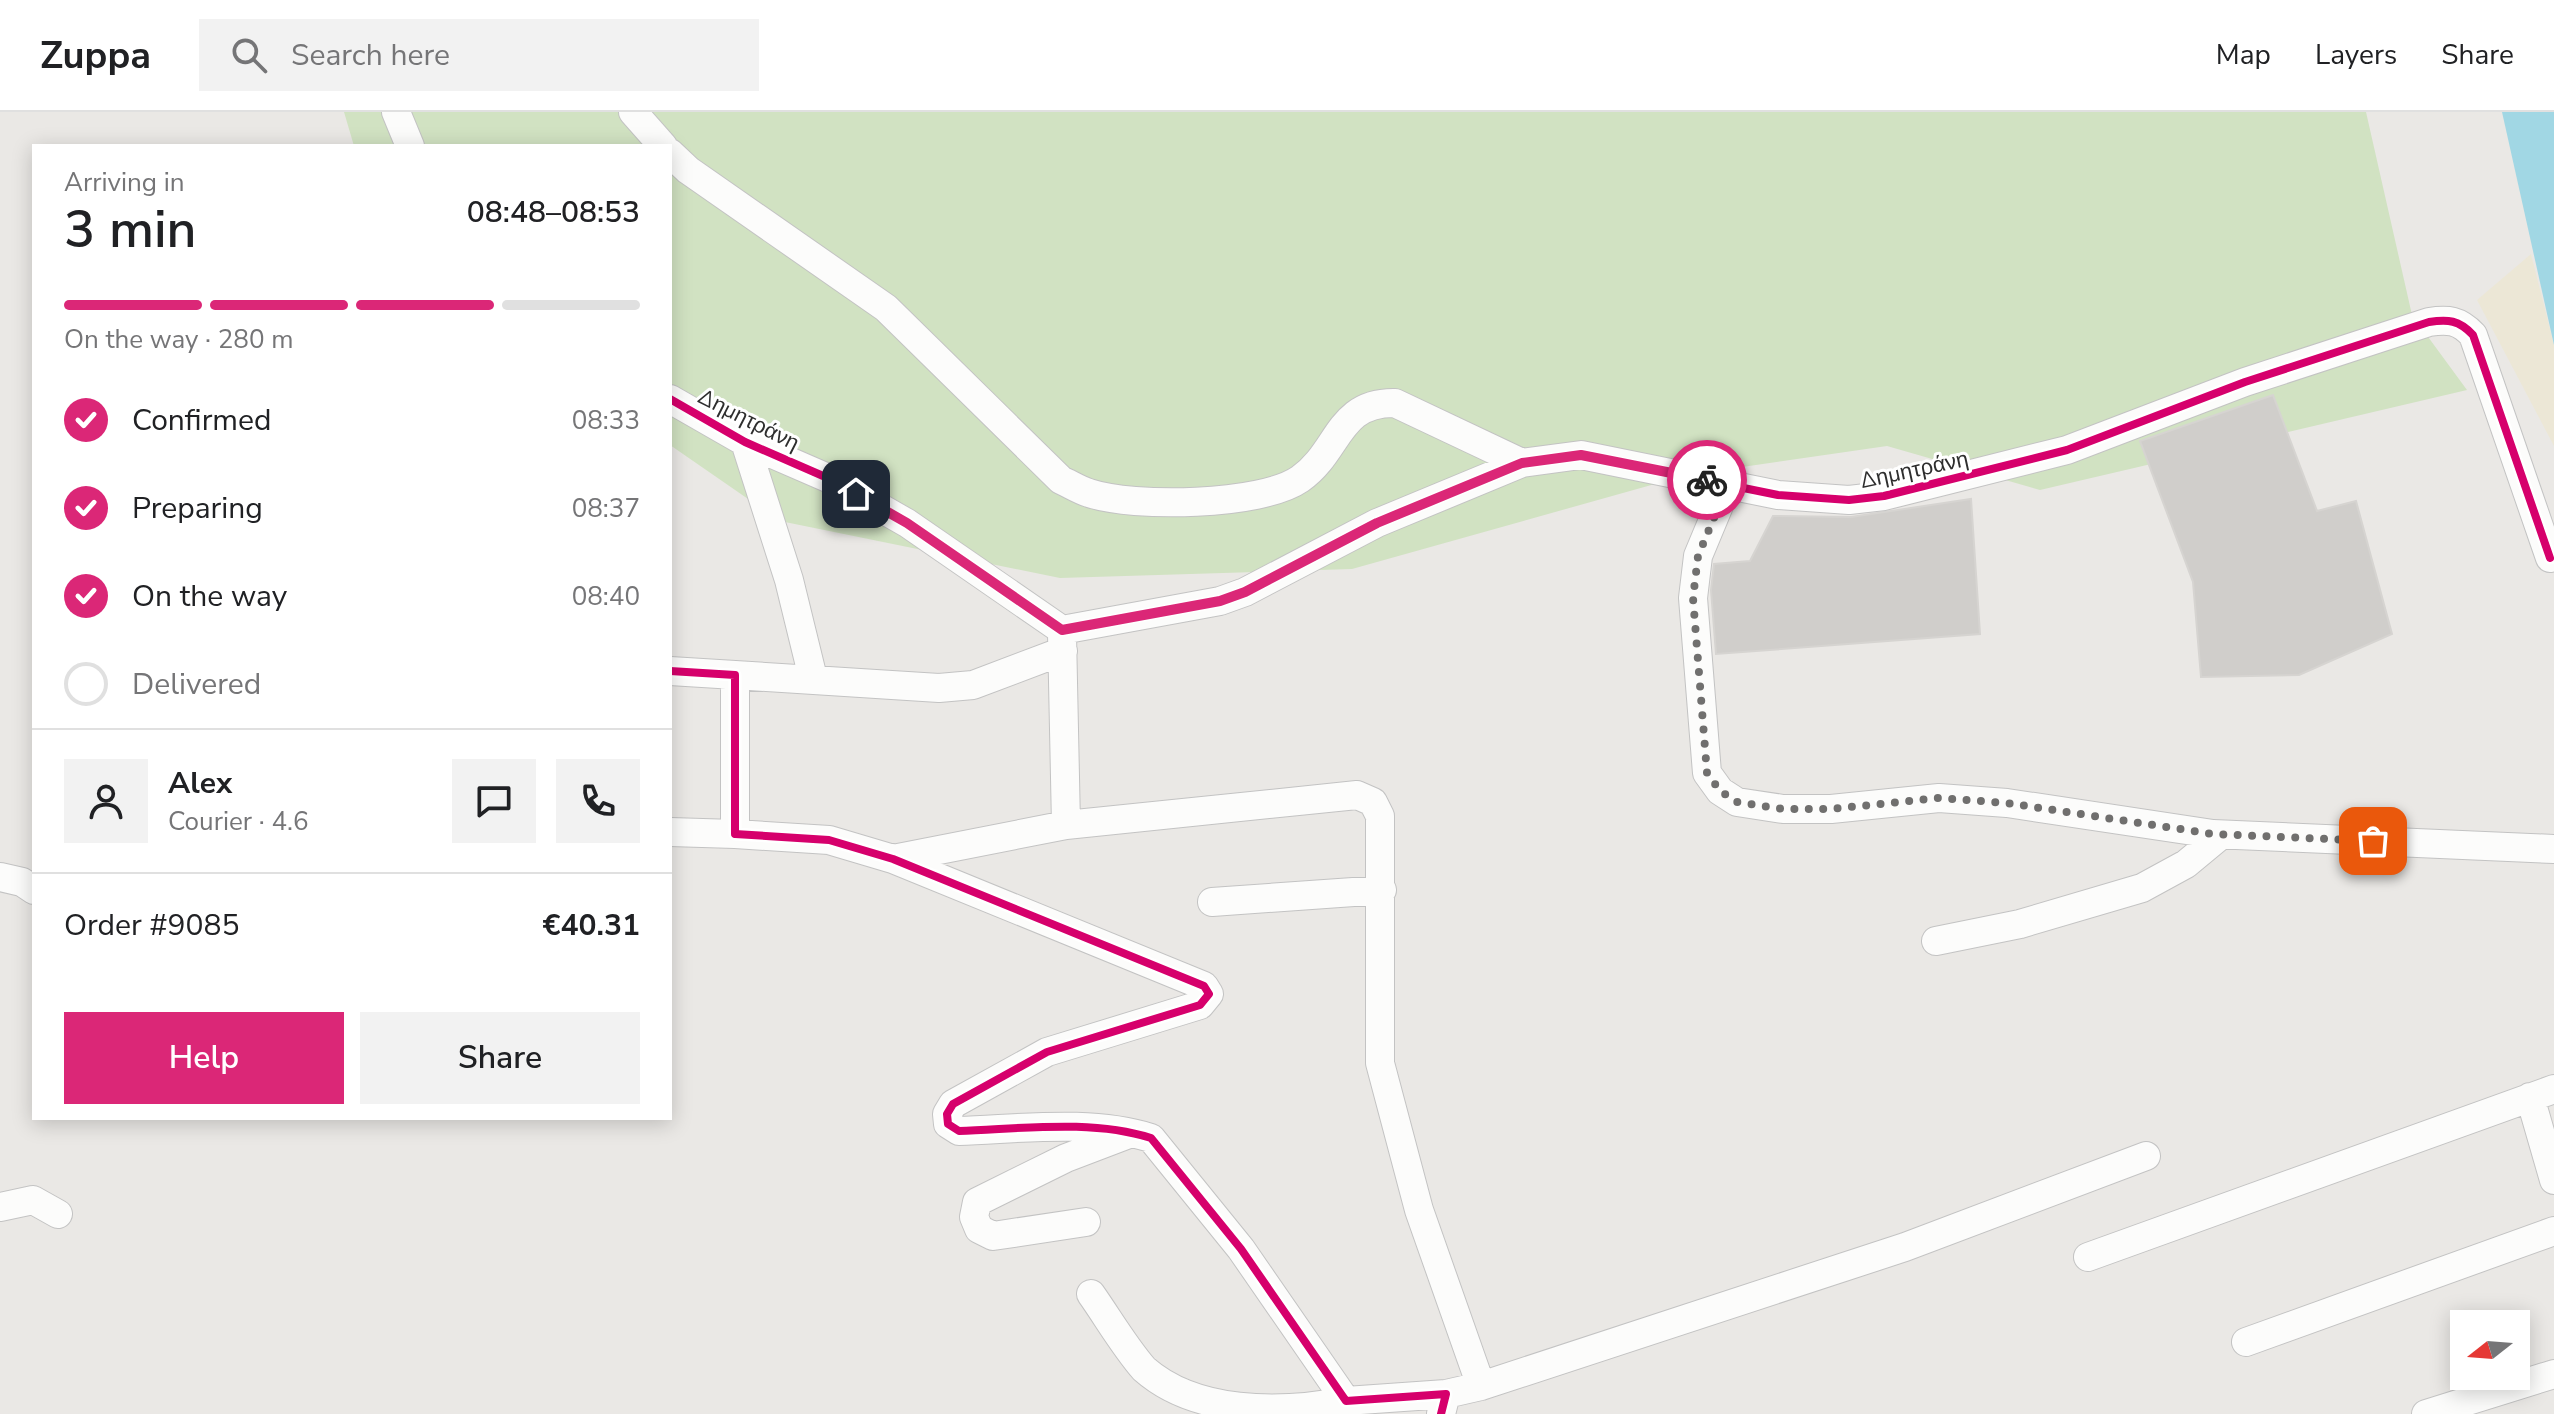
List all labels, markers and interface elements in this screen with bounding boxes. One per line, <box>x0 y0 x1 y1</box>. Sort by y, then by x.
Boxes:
search box <box>199 19 759 91</box>
text: Zuppa <box>40 30 151 81</box>
icon: search <box>227 33 271 77</box>
text: Search here <box>291 35 450 76</box>
text: Map <box>2216 36 2271 74</box>
text: Layers <box>2315 36 2397 74</box>
text: Share <box>2441 36 2514 74</box>
text: Arriving in <box>64 165 185 200</box>
text: 08:48–08:53 <box>467 192 640 233</box>
text: 3 min <box>64 194 197 265</box>
text: On the way · 280 m <box>64 322 293 357</box>
street label: Δημητράνη <box>693 382 804 458</box>
icon: check <box>64 398 108 442</box>
text: Confirmed <box>132 400 272 441</box>
text: 08:33 <box>572 403 640 438</box>
courier <box>1667 440 1747 520</box>
street label: Δημητράνη <box>1857 444 1971 496</box>
icon: bike <box>1685 458 1729 502</box>
pin <box>822 460 890 528</box>
icon: home <box>834 472 878 516</box>
icon: check <box>64 486 108 530</box>
text: Preparing <box>132 488 263 529</box>
text: 08:37 <box>572 491 640 526</box>
icon: check <box>64 574 108 618</box>
text: On the way <box>132 576 287 617</box>
text: 08:40 <box>572 579 640 614</box>
text: Delivered <box>132 664 261 705</box>
button: person <box>64 759 148 843</box>
button: chat <box>452 759 536 843</box>
button: phone <box>556 759 640 843</box>
text: Alex <box>168 763 232 804</box>
text: Courier · 4.6 <box>168 804 309 839</box>
pin <box>2339 807 2407 875</box>
icon: bag <box>2351 819 2395 863</box>
text: Order #9085 <box>64 905 239 946</box>
text: €40.31 <box>543 905 640 946</box>
button: Help <box>64 1012 344 1104</box>
button: Share <box>360 1012 640 1104</box>
north arrow <box>2450 1310 2530 1390</box>
map controls <box>2450 1310 2530 1390</box>

